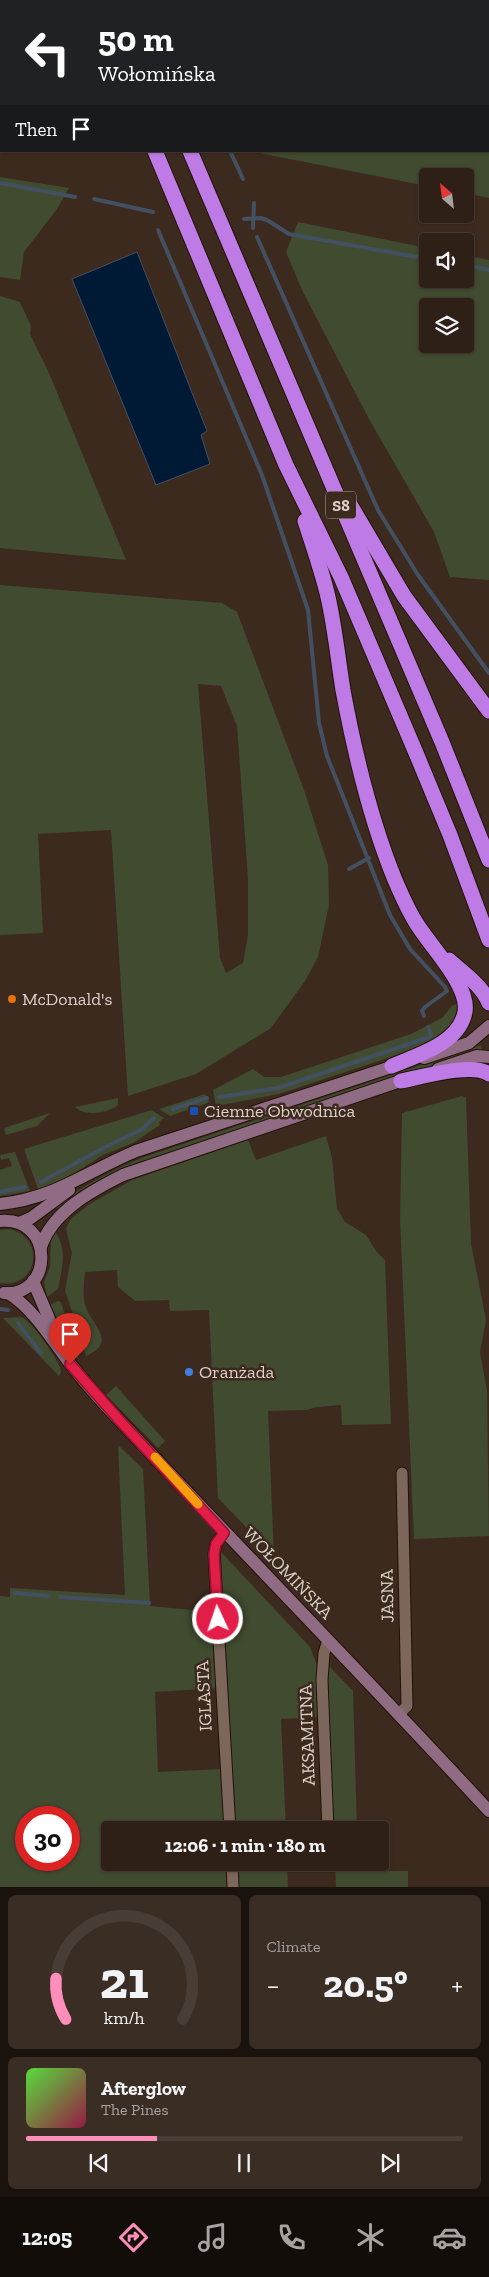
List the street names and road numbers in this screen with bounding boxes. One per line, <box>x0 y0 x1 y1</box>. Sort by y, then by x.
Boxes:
road number: S8 <box>326 492 356 518</box>
street label: WOŁOMIŃSKA <box>238 1522 338 1624</box>
street label: JASNA <box>376 1569 398 1623</box>
street label: IGLASTA <box>191 1660 217 1732</box>
street label: AKSAMITNA <box>294 1684 320 1786</box>

